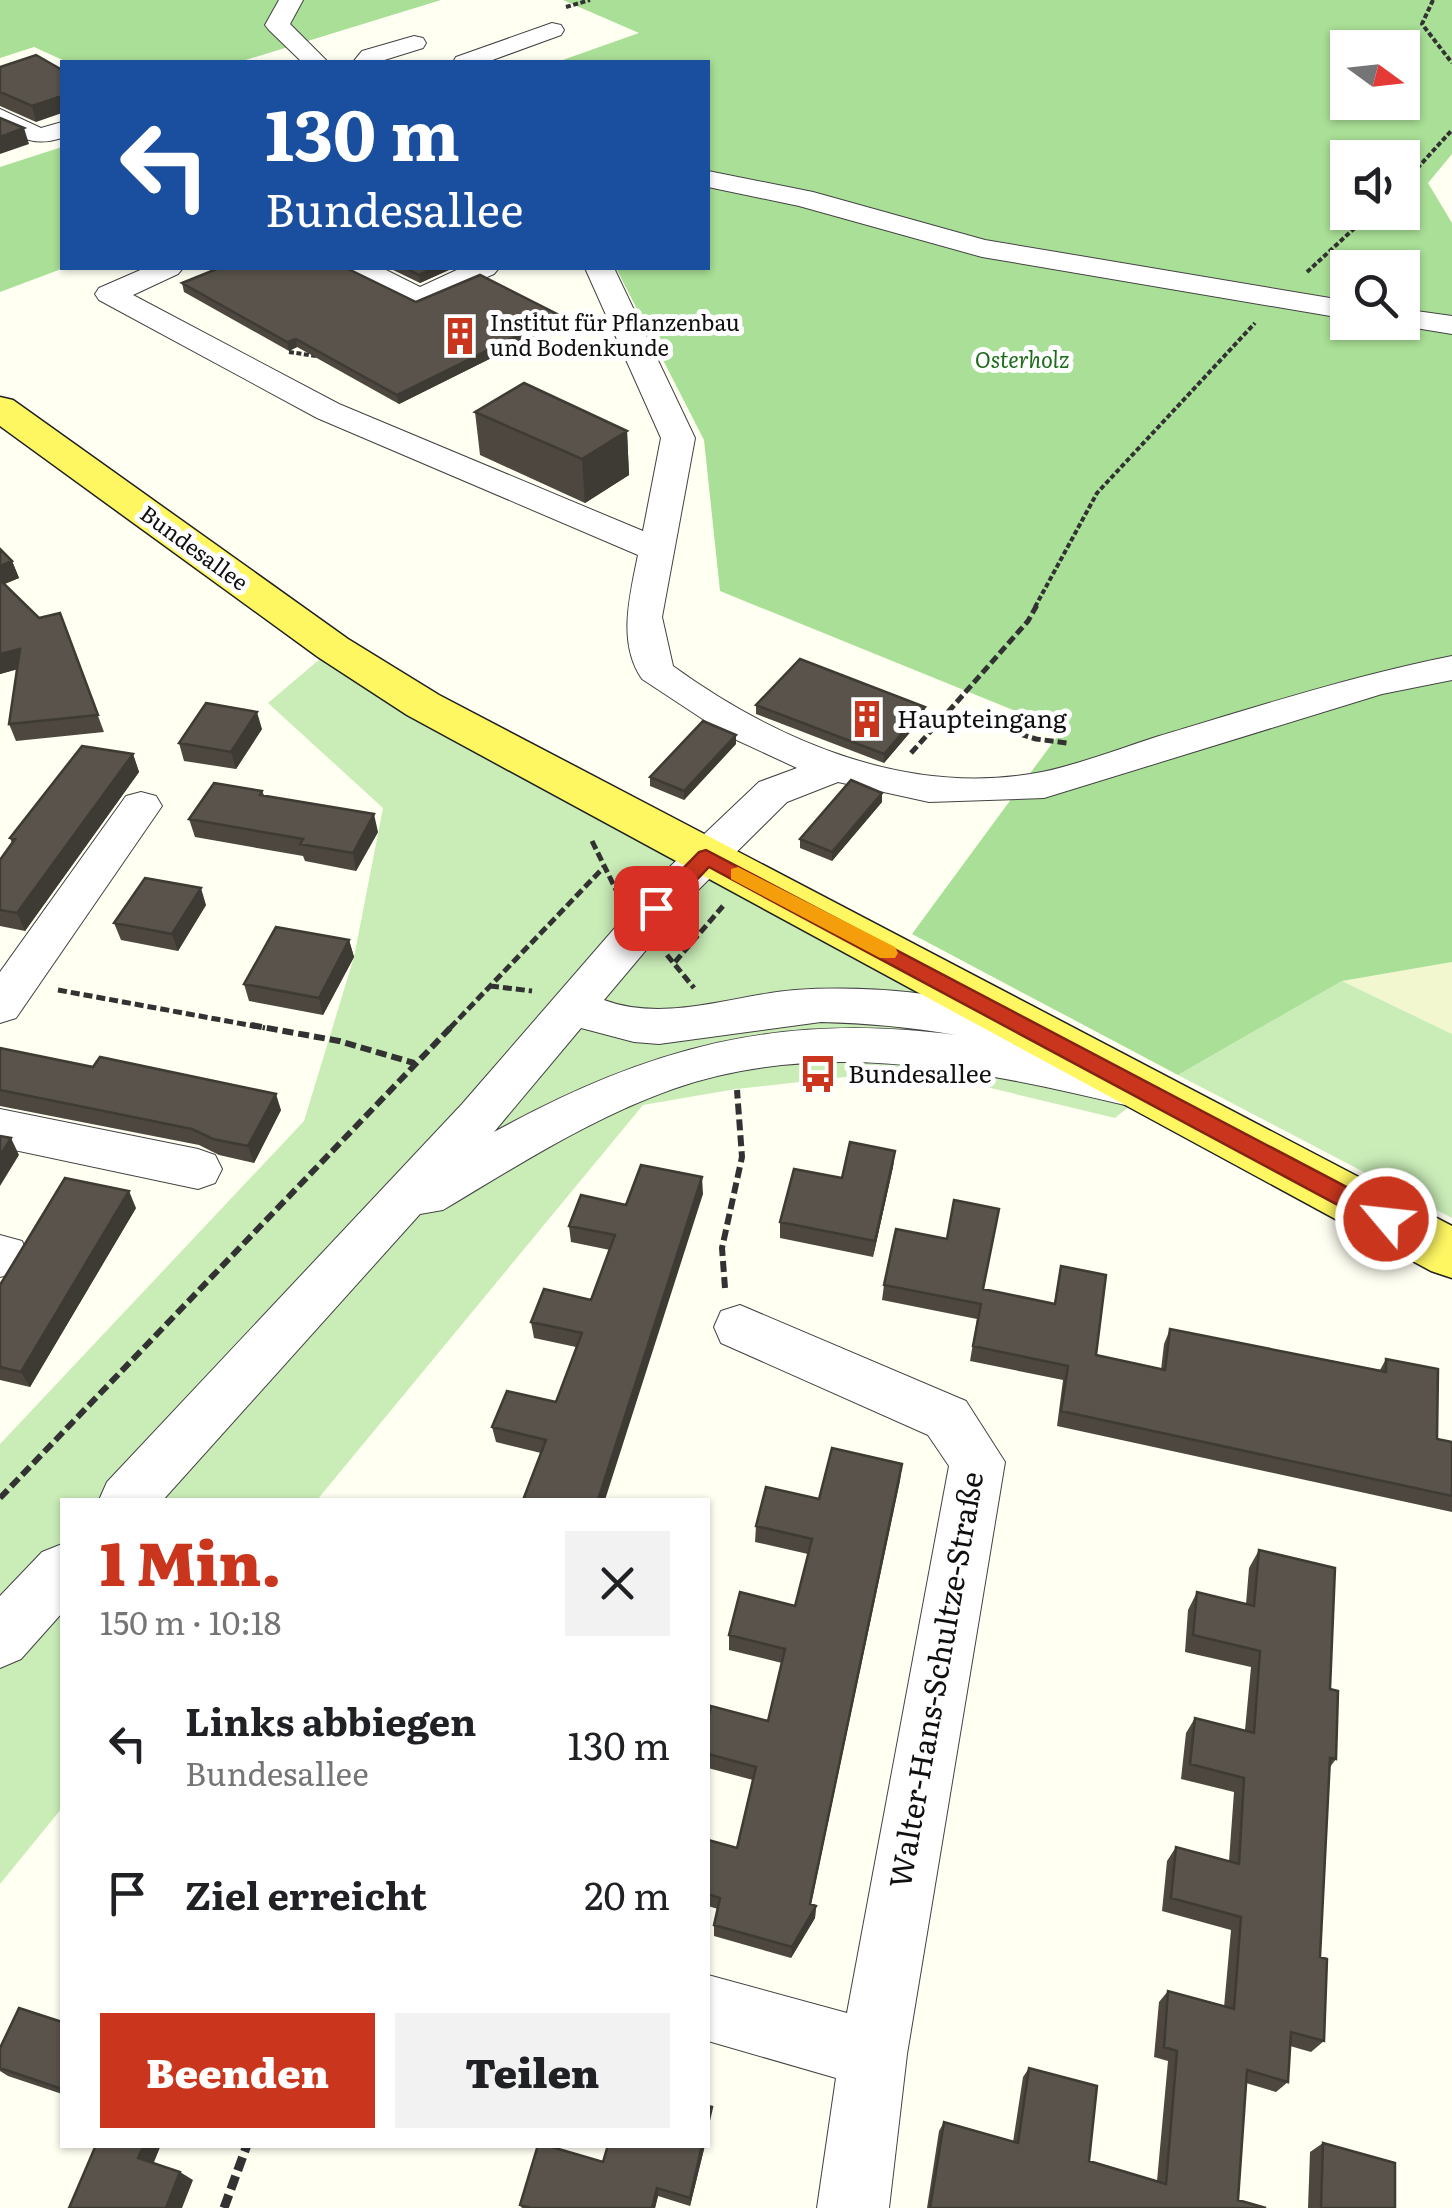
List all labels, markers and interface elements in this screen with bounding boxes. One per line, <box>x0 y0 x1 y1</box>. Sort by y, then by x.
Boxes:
north arrow <box>1330 30 1420 120</box>
map controls <box>1330 30 1420 340</box>
text: 130 m <box>265 79 460 183</box>
icon: left <box>100 100 230 230</box>
button: sound <box>1330 140 1420 230</box>
text: Bundesallee <box>265 174 524 241</box>
button: search <box>1330 250 1420 340</box>
place label: Institut für Pflanzenbau und Bodenkunde <box>490 305 740 363</box>
building icon: Institut für Pflanzenbau und Bodenkunde <box>439 315 481 357</box>
park label: Osterholz <box>975 342 1069 375</box>
street label: Bundesallee <box>134 496 256 597</box>
building icon: Haupteingang <box>846 698 888 740</box>
place label: Haupteingang <box>897 699 1067 736</box>
pin <box>614 866 699 951</box>
icon: arrive <box>629 881 684 936</box>
bus stop icon: Bundesallee <box>797 1053 839 1095</box>
place label: Bundesallee <box>848 1054 992 1091</box>
position arrow <box>1334 1167 1438 1271</box>
street label: Walter-Hans-Schultze-Straße <box>876 1468 992 1891</box>
text: 1 Min. <box>100 1515 281 1604</box>
button: close <box>565 1531 670 1636</box>
text: 150 m · 10:18 <box>100 1597 282 1645</box>
text: Links abbiegen <box>185 1691 476 1748</box>
text: 130 m <box>568 1715 670 1772</box>
icon: left <box>100 1716 155 1771</box>
text: Bundesallee <box>185 1748 369 1796</box>
text: Ziel erreicht <box>185 1865 427 1922</box>
text: 20 m <box>584 1865 670 1922</box>
icon: arrive <box>100 1866 155 1921</box>
button: Beenden <box>100 2013 375 2128</box>
button: Teilen <box>395 2013 670 2128</box>

